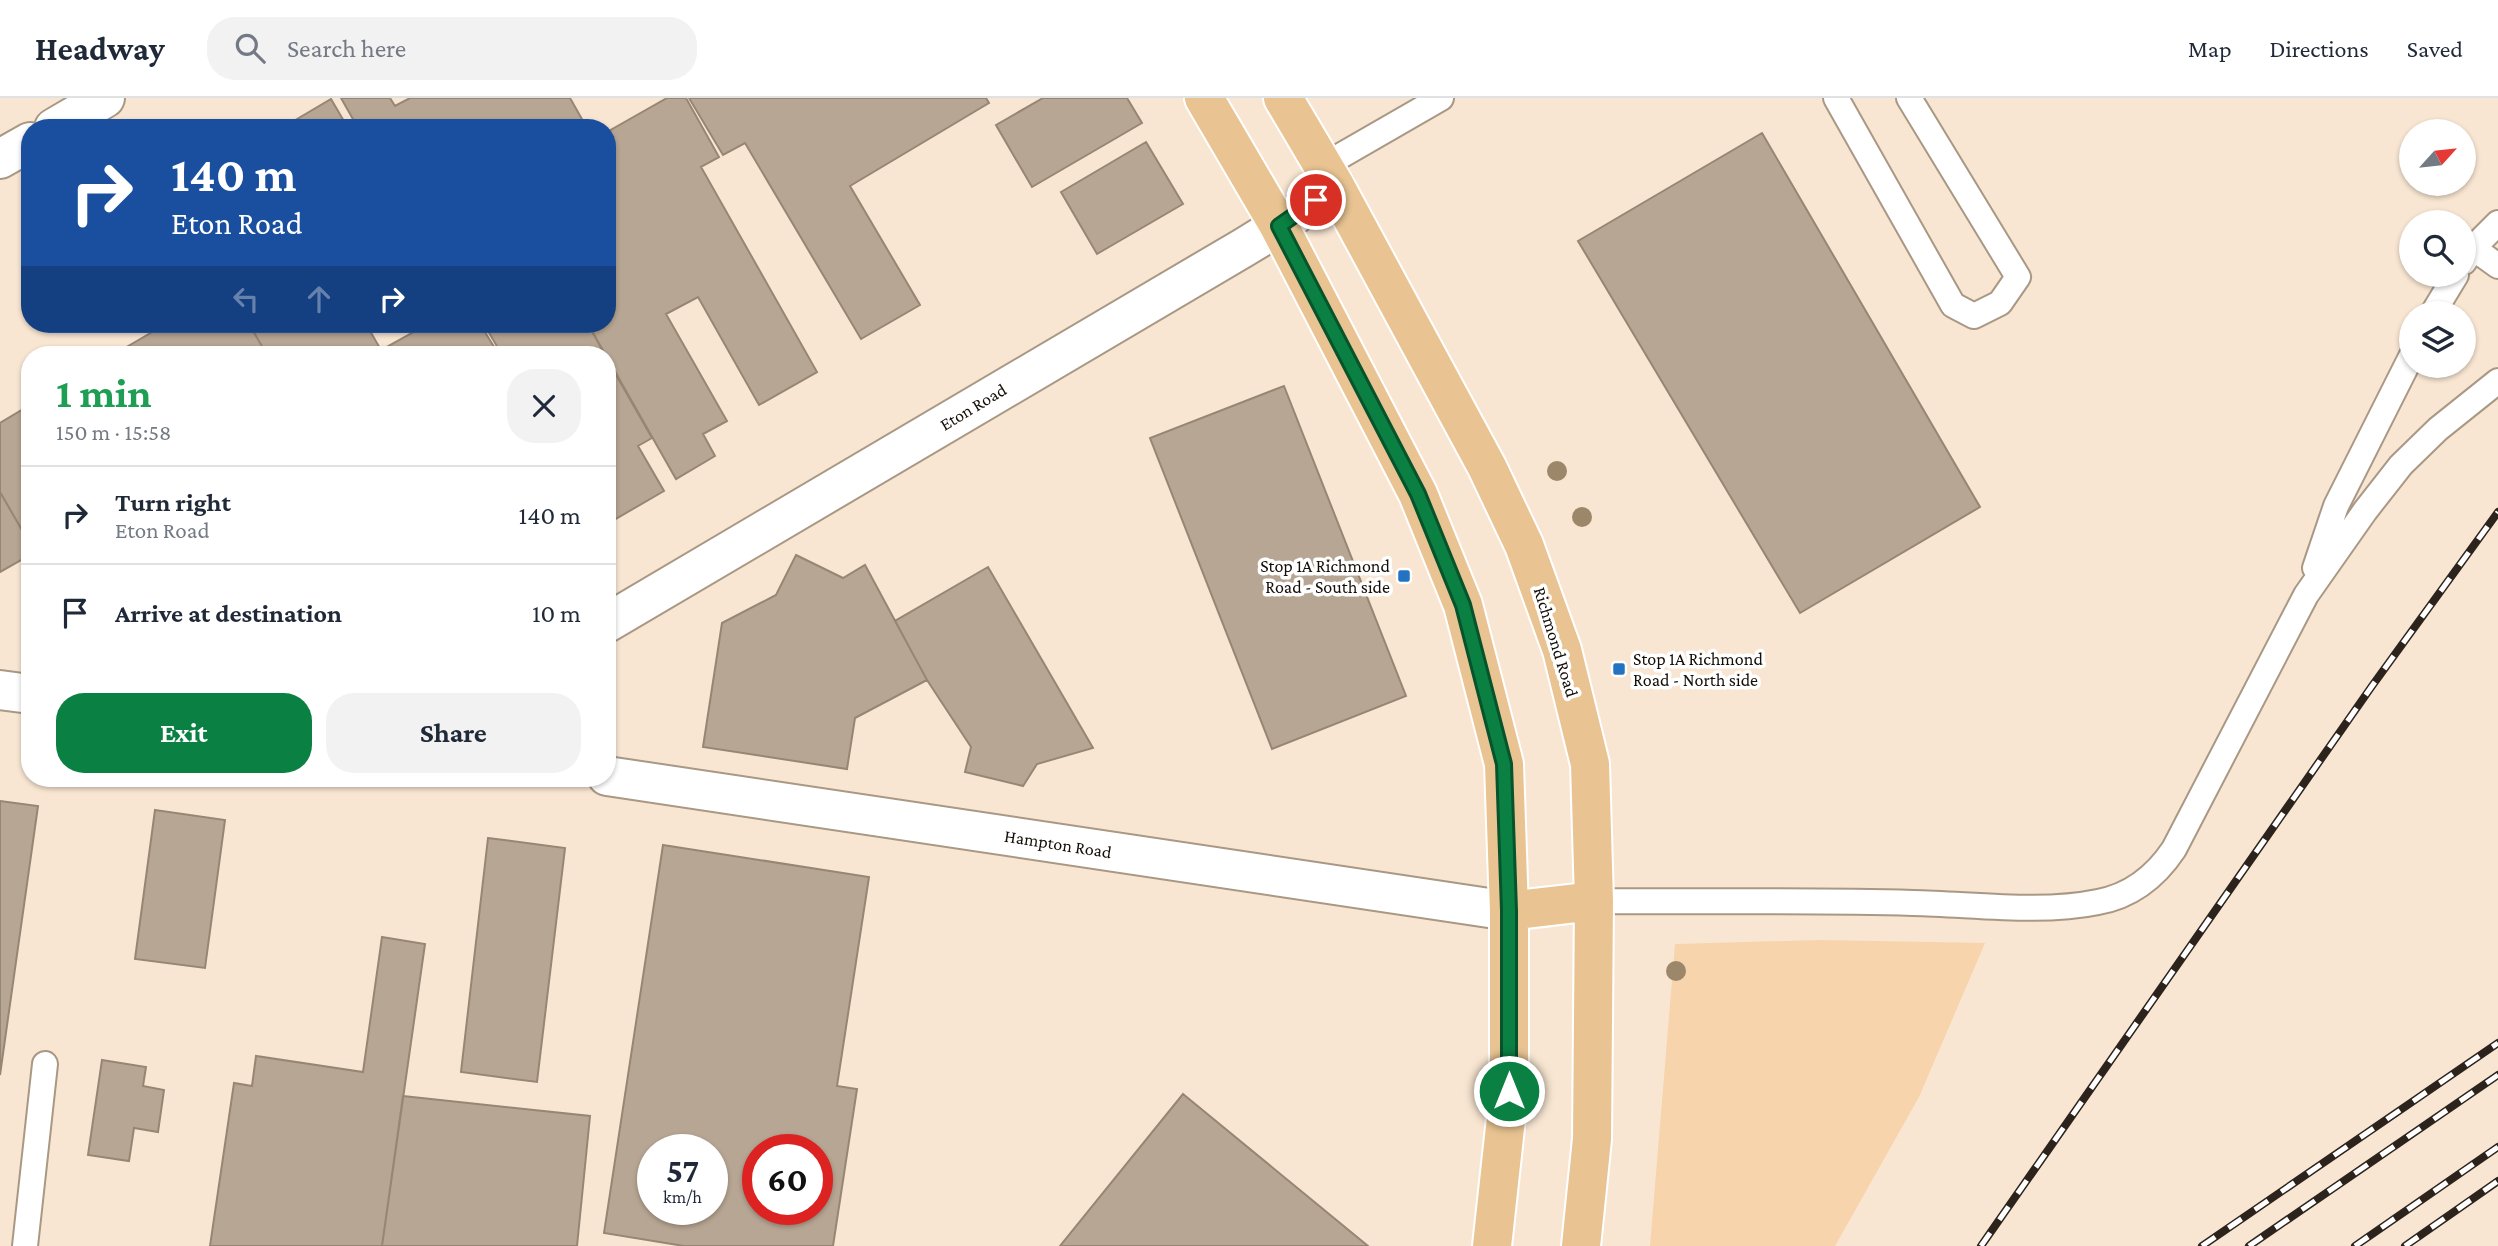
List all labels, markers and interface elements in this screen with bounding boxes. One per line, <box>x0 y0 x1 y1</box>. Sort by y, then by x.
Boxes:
search box <box>207 17 697 80</box>
icon: search <box>231 29 269 67</box>
text: Headway <box>35 30 165 67</box>
text: Search here <box>287 34 406 63</box>
text: Map <box>2188 35 2232 62</box>
text: Directions <box>2270 35 2369 62</box>
text: Saved <box>2407 35 2463 62</box>
north arrow <box>2399 119 2476 196</box>
map controls <box>2399 119 2476 378</box>
icon: right <box>56 147 147 238</box>
text: 140 m <box>171 147 296 202</box>
pin <box>1286 170 1346 230</box>
icon: arrive <box>1297 181 1335 219</box>
text: Eton Road <box>171 205 302 241</box>
button: search <box>2399 210 2476 287</box>
icon: left <box>227 280 265 318</box>
icon: ahead <box>300 280 338 318</box>
icon: right <box>373 280 411 318</box>
button: layers <box>2399 301 2476 378</box>
text: 1 min <box>56 369 152 416</box>
button: close <box>507 369 581 443</box>
street label: Eton Road <box>936 379 1010 435</box>
text: 150 m · 15:58 <box>56 419 171 445</box>
text: Turn right <box>115 488 231 517</box>
icon: right <box>56 496 94 534</box>
text: 140 m <box>519 501 581 530</box>
text: Eton Road <box>115 517 210 543</box>
place label: Stop 1A Richmond Road - South side <box>1260 556 1391 597</box>
marker: Stop 1A Richmond Road - South side <box>1396 568 1412 584</box>
street label: Richmond Road <box>1530 584 1582 700</box>
icon: arrive <box>56 594 94 632</box>
text: Arrive at destination <box>115 599 342 628</box>
text: 10 m <box>532 599 581 628</box>
place label: Stop 1A Richmond Road - North side <box>1633 649 1763 690</box>
marker: Stop 1A Richmond Road - North side <box>1611 661 1627 677</box>
button: Exit <box>56 693 312 773</box>
button: Share <box>326 693 581 773</box>
street label: Hampton Road <box>1003 826 1114 862</box>
position arrow <box>1472 1054 1546 1128</box>
speed limit sign: 60 <box>742 1134 833 1225</box>
text: 57 <box>666 1151 699 1190</box>
text: km/h <box>663 1187 702 1207</box>

